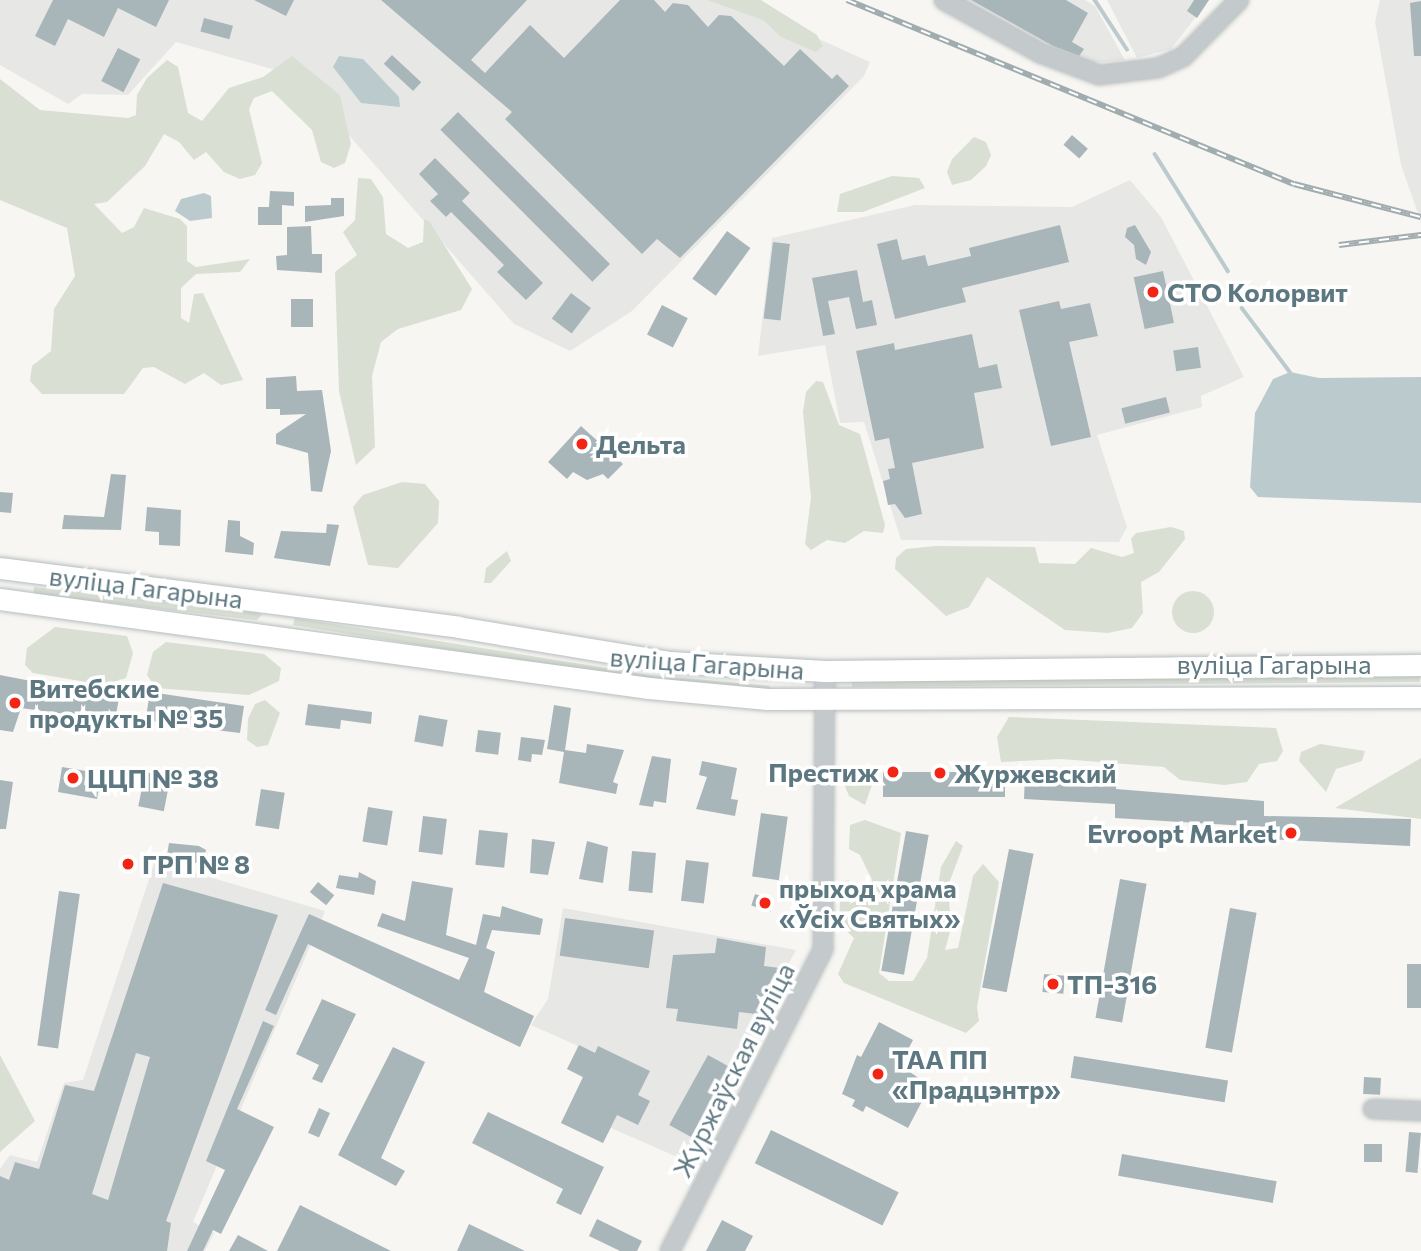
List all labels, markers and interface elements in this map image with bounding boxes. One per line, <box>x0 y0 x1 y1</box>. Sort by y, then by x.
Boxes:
place label: СТО Колорвит <box>1167 276 1348 308</box>
marker: СТО Колорвит <box>1145 284 1161 300</box>
place label: Дельта <box>596 428 686 460</box>
marker: Дельта <box>574 436 590 452</box>
street label: вуліца Гагарына <box>47 560 245 614</box>
street label: вуліца Гагарына <box>609 641 805 685</box>
street label: вуліца Гагарына <box>1177 648 1371 680</box>
place label: Витебские продукты № 35 <box>29 672 223 734</box>
marker: Витебские продукты № 35 <box>7 695 23 711</box>
place label: Престиж <box>768 756 879 788</box>
place label: Журжевский <box>954 757 1116 789</box>
place label: ЦЦП № 38 <box>87 762 219 794</box>
marker: Престиж <box>885 764 901 780</box>
marker: Журжевский <box>932 765 948 781</box>
marker: ЦЦП № 38 <box>65 770 81 786</box>
place label: Evroopt Market <box>1087 817 1277 849</box>
marker: Evroopt Market <box>1283 825 1299 841</box>
place label: ГРП № 8 <box>142 848 250 880</box>
marker: ГРП № 8 <box>120 856 136 872</box>
place label: прыход храма «Ўсіх Святых» <box>779 872 961 934</box>
marker: прыход храма «Ўсіх Святых» <box>757 895 773 911</box>
street label: Журжаўская вуліца <box>665 958 801 1182</box>
place label: ТП-316 <box>1067 968 1157 1000</box>
marker: ТП-316 <box>1045 976 1061 992</box>
place label: ТАА ПП «Прадцэнтр» <box>892 1043 1061 1104</box>
marker: ТАА ПП «Прадцэнтр» <box>870 1066 886 1082</box>

